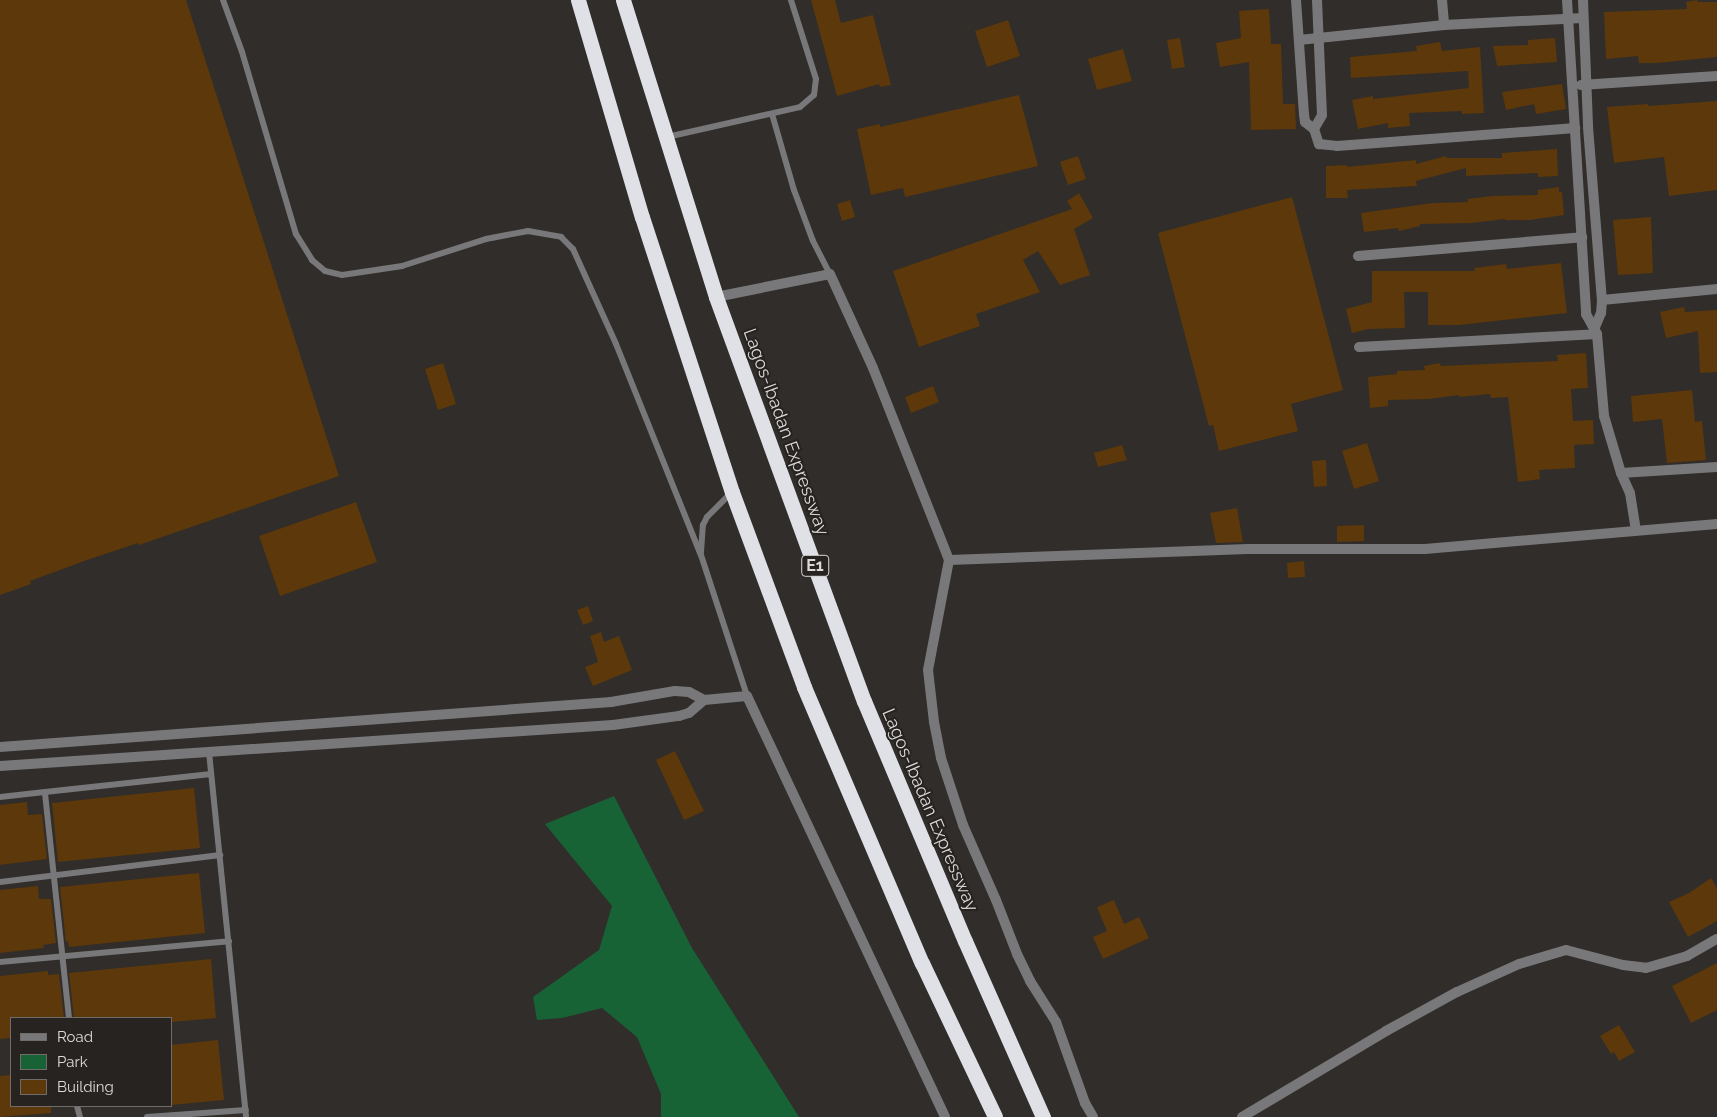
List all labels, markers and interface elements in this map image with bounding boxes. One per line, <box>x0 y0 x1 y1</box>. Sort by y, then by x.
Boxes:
street label: Lagos-Ibadan Expressway <box>738 326 834 538</box>
road number: E1 <box>800 552 830 580</box>
street label: Lagos-Ibadan Expressway <box>877 705 983 915</box>
legend <box>10 1017 172 1107</box>
text: Road <box>57 1028 93 1046</box>
text: Park <box>57 1053 88 1071</box>
text: Building <box>57 1078 114 1096</box>

